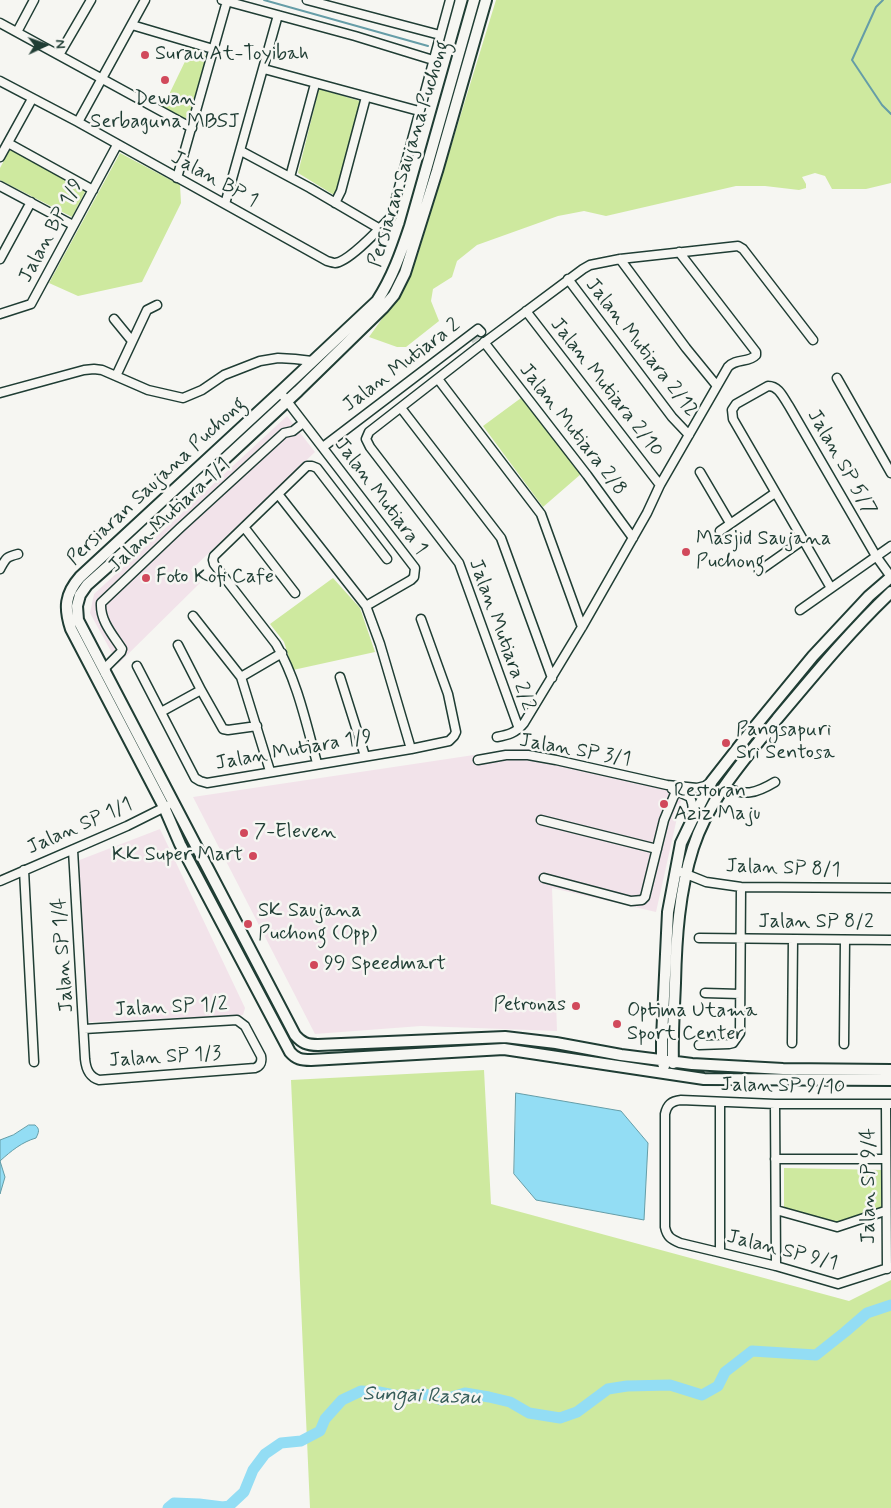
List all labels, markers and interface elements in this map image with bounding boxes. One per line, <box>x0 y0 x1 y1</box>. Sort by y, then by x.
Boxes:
north arrow <box>20 20 70 70</box>
street label: Persiaran Saujana Puchong <box>364 38 456 270</box>
text: N <box>51 39 69 49</box>
place label: Surau At-Toyibah <box>155 43 309 67</box>
marker: Surau At-Toyibah <box>139 49 151 61</box>
marker: Dewan Serbaguna MBSJ <box>159 74 171 86</box>
place label: Dewan Serbaguna MBSJ <box>90 88 240 135</box>
street label: Jalan BP 1 <box>166 146 262 214</box>
street label: Jalan BP 1/9 <box>15 175 89 287</box>
street label: Jalan Mutiara 2/12 <box>579 274 703 422</box>
street label: Jalan Mutiara 2 <box>338 314 466 418</box>
street label: Jalan Mutiara 2/10 <box>544 314 668 462</box>
street label: Jalan Mutiara 2/8 <box>513 359 631 501</box>
street label: Persiaran Saujana Puchong <box>63 393 251 571</box>
street label: Jalan SP 5/7 <box>801 406 881 520</box>
street label: Jalan Mutiara 1 <box>328 434 432 560</box>
street label: Jalan Mutiara 1/1 <box>104 453 236 579</box>
place label: Masjid Saujana Puchong <box>696 528 831 575</box>
marker: Masjid Saujana Puchong <box>680 546 692 558</box>
street label: Jalan Mutiara 2/2 <box>462 556 540 714</box>
place label: Foto Kofi Cafe <box>156 566 274 590</box>
marker: Foto Kofi Cafe <box>140 572 152 584</box>
place label: Pangsapuri Sri Sentosa <box>736 719 835 766</box>
street label: Jalan Mutiara 1/9 <box>214 725 374 777</box>
street label: Jalan SP 3/1 <box>517 729 633 773</box>
marker: Pangsapuri Sri Sentosa <box>720 737 732 749</box>
place label: Restoran Aziz Maju <box>674 780 760 827</box>
street label: Jalan SP 1/1 <box>24 793 136 861</box>
marker: Restoran Aziz Maju <box>658 798 670 810</box>
place label: 7-Eleven <box>254 821 336 845</box>
marker: 7-Eleven <box>238 827 250 839</box>
place label: KK Super Mart <box>112 844 243 868</box>
marker: KK Super Mart <box>247 850 259 862</box>
street label: Jalan SP 8/1 <box>725 855 841 883</box>
street label: Jalan SP 1/4 <box>48 897 80 1013</box>
place label: SK Saujana Puchong (Opp) <box>258 900 377 947</box>
street label: Jalan SP 8/2 <box>758 911 874 935</box>
marker: SK Saujana Puchong (Opp) <box>242 918 254 930</box>
place label: 99 Speedmart <box>324 953 446 977</box>
marker: 99 Speedmart <box>308 959 320 971</box>
street label: Jalan SP 1/2 <box>114 993 228 1023</box>
place label: Petronas <box>494 994 566 1018</box>
marker: Petronas <box>570 1000 582 1012</box>
place label: Optima Utama Sport Center <box>627 1000 757 1047</box>
marker: Optima Utama Sport Center <box>611 1018 623 1030</box>
street label: Jalan SP 1/3 <box>108 1042 222 1074</box>
street label: Jalan SP 9/10 <box>720 1074 846 1100</box>
street label: Jalan SP 9/4 <box>858 1128 882 1244</box>
street label: Jalan SP 9/1 <box>724 1226 840 1276</box>
water label: Sungai Rasau <box>362 1382 482 1412</box>

